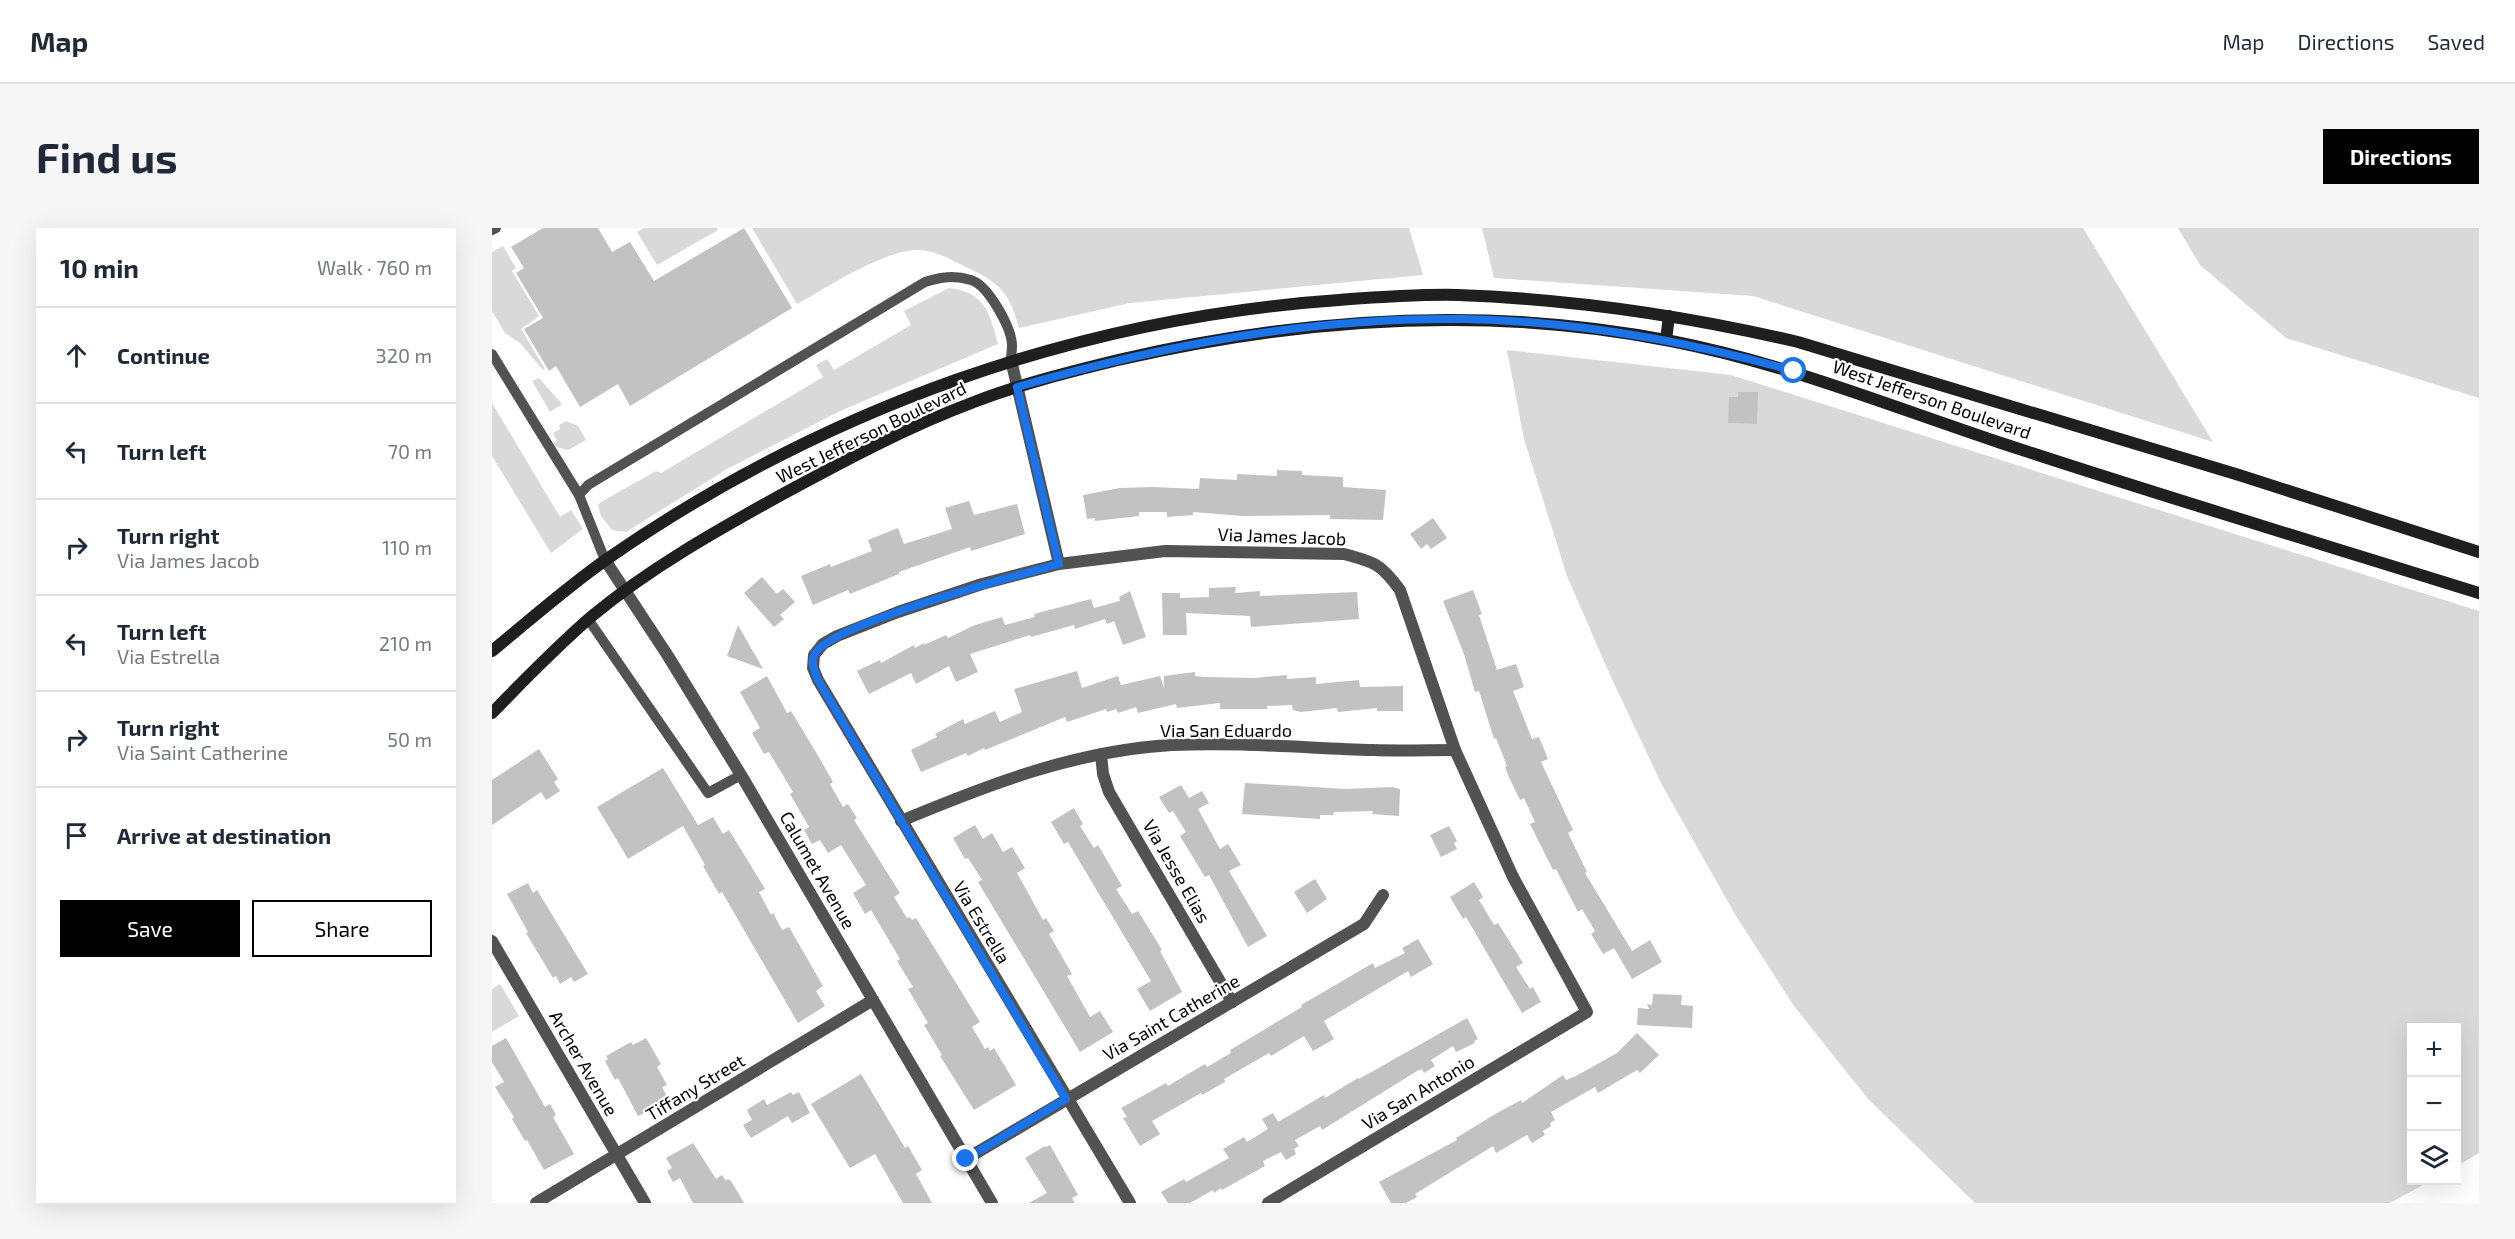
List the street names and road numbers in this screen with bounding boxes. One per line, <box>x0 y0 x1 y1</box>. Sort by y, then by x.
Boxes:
street label: West Jefferson Boulevard <box>1830 355 2034 443</box>
street label: West Jefferson Boulevard <box>772 376 970 488</box>
street label: Via James Jacob <box>1217 523 1347 549</box>
street label: Via San Eduardo <box>1160 719 1292 741</box>
street label: Calumet Avenue <box>775 807 861 933</box>
street label: Via Jesse Elias <box>1139 815 1215 927</box>
street label: Via Estrella <box>949 877 1015 967</box>
street label: Via Saint Catherine <box>1099 969 1243 1065</box>
street label: Archer Avenue <box>545 1006 623 1120</box>
street label: Tiffany Street <box>642 1049 748 1125</box>
street label: Via San Antonio <box>1358 1050 1478 1134</box>

